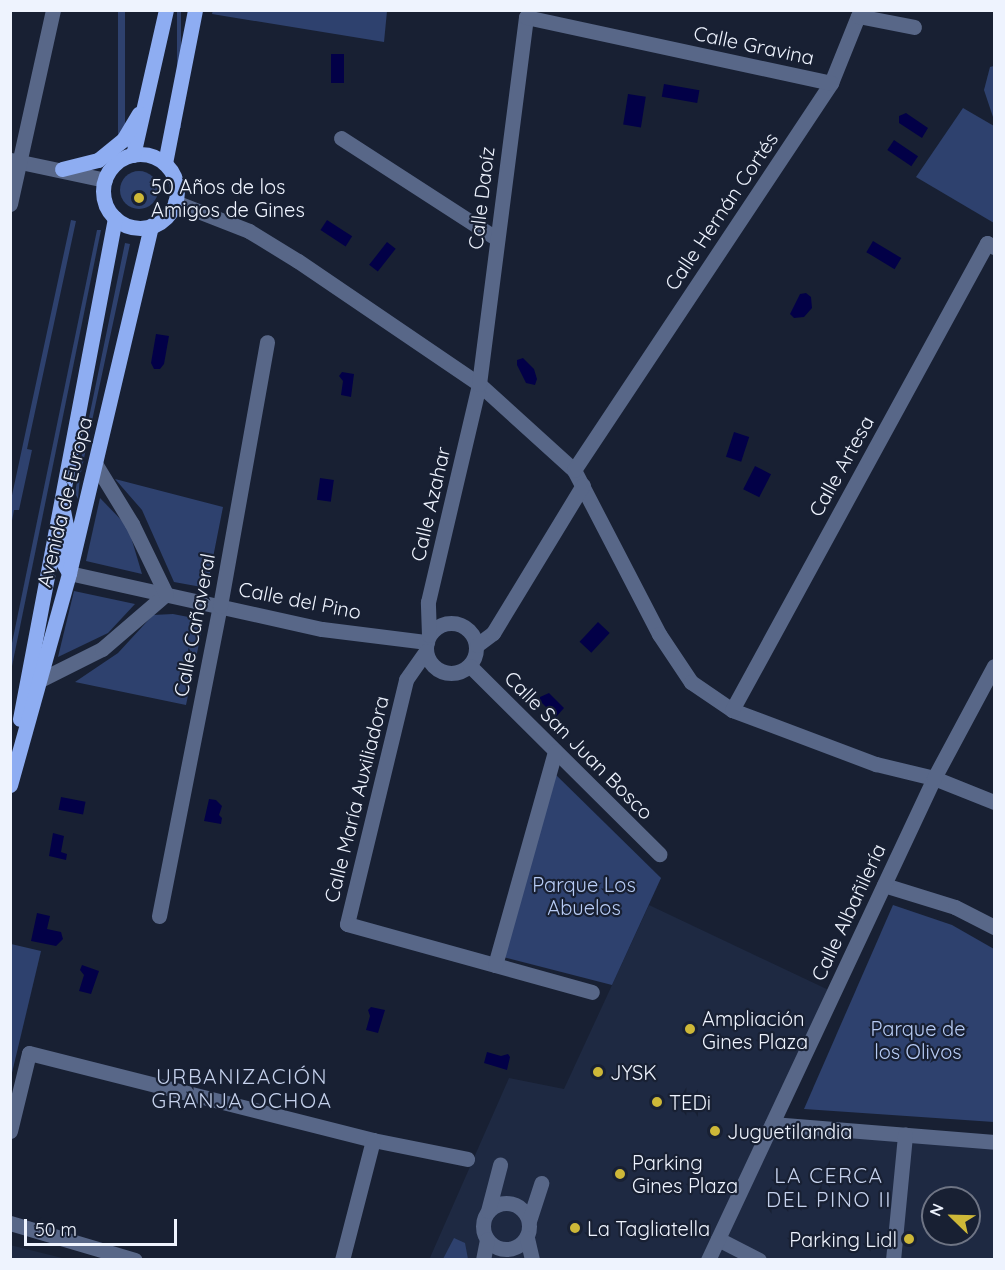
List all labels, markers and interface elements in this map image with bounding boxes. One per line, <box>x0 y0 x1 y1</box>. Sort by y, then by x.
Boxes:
street label: Calle Gravina <box>691 21 817 69</box>
street label: Calle Hernán Cortés <box>659 128 783 294</box>
street label: Calle Daoíz <box>463 145 499 251</box>
place label: 50 Años de los Amigos de Gines <box>151 174 305 221</box>
marker: 50 Años de los Amigos de Gines <box>132 191 146 205</box>
street label: Calle Artesa <box>804 412 878 520</box>
street label: Avenida de Europa <box>31 414 97 590</box>
street label: Calle Azahar <box>405 444 455 564</box>
street label: Calle Cañaveral <box>168 551 220 699</box>
street label: Calle del Pino <box>237 576 363 624</box>
street label: Calle San Juan Bosco <box>500 666 658 824</box>
street label: Calle María Auxiliadora <box>319 693 393 905</box>
street label: Calle Albañilería <box>806 840 890 984</box>
park label: Parque Los Abuelos <box>532 872 636 919</box>
place label: Ampliación Gines Plaza <box>702 1006 808 1053</box>
park label: Parque de los Olivos <box>871 1016 965 1063</box>
marker: Ampliación Gines Plaza <box>683 1022 697 1036</box>
place label: JYSK <box>610 1060 657 1084</box>
district label: URBANIZACIÓN GRANJA OCHOA <box>151 1063 333 1113</box>
marker: JYSK <box>591 1065 605 1079</box>
place label: TEDi <box>669 1090 711 1114</box>
marker: TEDi <box>650 1095 664 1109</box>
place label: Juguetilandia <box>727 1119 852 1143</box>
marker: Juguetilandia <box>708 1124 722 1138</box>
place label: Parking Gines Plaza <box>632 1150 738 1197</box>
district label: LA CERCA DEL PINO II <box>766 1162 892 1212</box>
marker: Parking Gines Plaza <box>613 1167 627 1181</box>
north arrow <box>921 1186 981 1246</box>
text: N <box>925 1200 948 1219</box>
scale bar <box>27 1207 180 1245</box>
place label: La Tagliatella <box>587 1216 710 1240</box>
text: 50 m <box>35 1218 77 1241</box>
marker: La Tagliatella <box>568 1221 582 1235</box>
place label: Parking Lidl <box>789 1227 897 1251</box>
marker: Parking Lidl <box>902 1232 916 1246</box>

